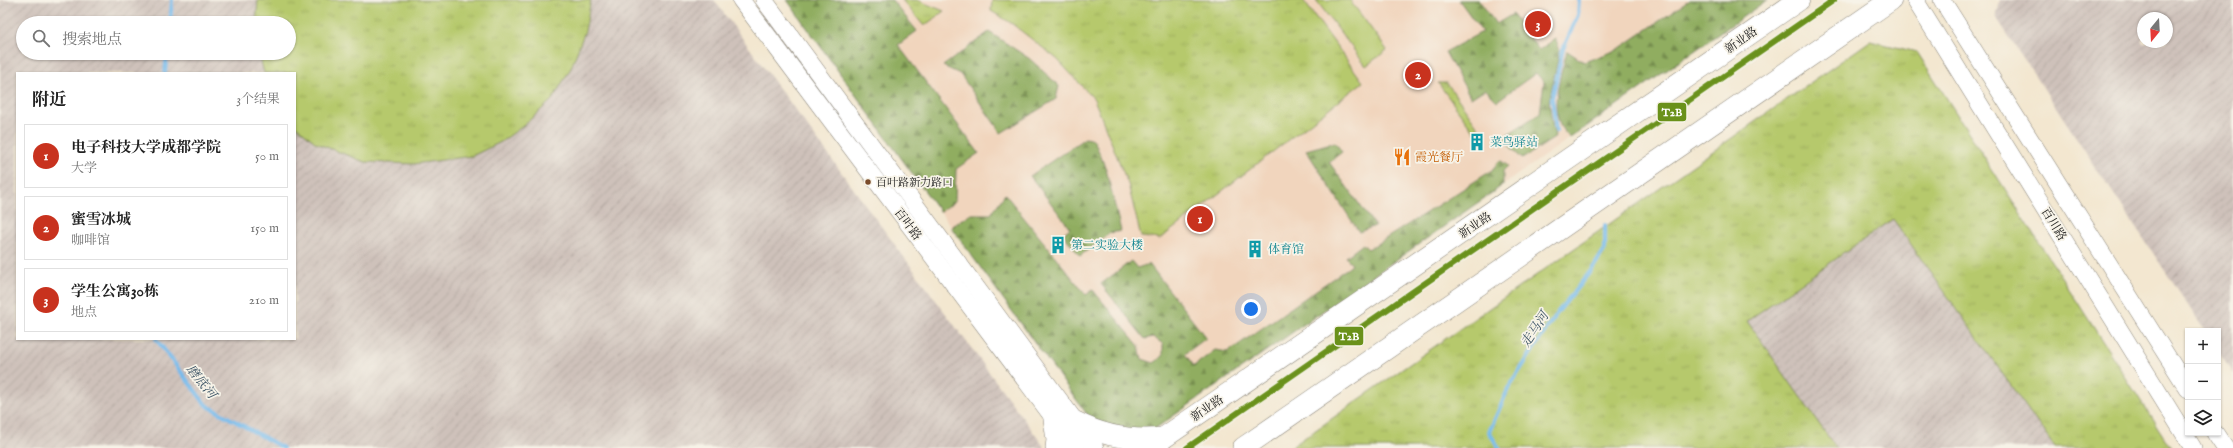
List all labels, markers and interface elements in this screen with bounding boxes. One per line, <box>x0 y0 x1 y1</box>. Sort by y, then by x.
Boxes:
pin: 3 <box>1525 9 1551 39</box>
north arrow <box>2137 12 2173 48</box>
search box <box>16 16 296 60</box>
street label: 新业路 <box>1722 24 1760 57</box>
icon: search <box>30 27 52 49</box>
text: 搜索地点 <box>62 30 122 49</box>
pin: 2 <box>1405 60 1431 90</box>
text: 附近 <box>32 90 66 111</box>
text: 3个结果 <box>236 91 280 108</box>
line badge: T2B <box>1657 102 1687 122</box>
text: T2B <box>1661 106 1683 120</box>
building icon: 菜鸟驿站 <box>1467 132 1487 152</box>
place label: 菜鸟驿站 <box>1490 135 1538 150</box>
text: 电子科技大学成都学院 <box>71 138 221 157</box>
restaurant icon: 霞光餐厅 <box>1392 147 1412 167</box>
text: 1 <box>44 148 48 165</box>
text: 50 m <box>255 148 279 165</box>
place label: 霞光餐厅 <box>1415 150 1463 165</box>
text: 大学 <box>71 160 97 177</box>
place label: 百叶路新力路口 <box>876 176 953 190</box>
marker: 百叶路新力路口 <box>863 177 873 187</box>
pin: 1 <box>1187 204 1213 234</box>
street label: 百叶路 <box>891 205 924 243</box>
street label: 百川路 <box>2038 205 2069 244</box>
street label: 新业路 <box>1456 209 1494 242</box>
text: 蜜雪冰城 <box>71 210 131 229</box>
text: 2 <box>43 220 49 237</box>
text: 150 m <box>250 220 279 237</box>
text: 咖啡馆 <box>71 232 110 249</box>
building icon: 第二实验大楼 <box>1048 235 1068 255</box>
place label: 第二实验大楼 <box>1071 238 1143 253</box>
building icon: 体育馆 <box>1245 239 1265 259</box>
place label: 体育馆 <box>1268 242 1304 257</box>
text: 学生公寓30栋 <box>71 282 159 301</box>
text: 3 <box>44 292 48 309</box>
text: 210 m <box>249 292 279 309</box>
your location <box>1241 299 1261 319</box>
text: 地点 <box>71 304 97 321</box>
water label: 走马河 <box>1518 307 1554 351</box>
line badge: T2B <box>1334 326 1364 346</box>
map controls <box>2185 328 2221 436</box>
button: + <box>2185 328 2221 364</box>
text: T2B <box>1338 330 1360 344</box>
water label: 磨底河 <box>182 361 221 404</box>
button: − <box>2185 364 2221 400</box>
street label: 新业路 <box>1188 392 1226 425</box>
button: layers <box>2185 400 2221 436</box>

